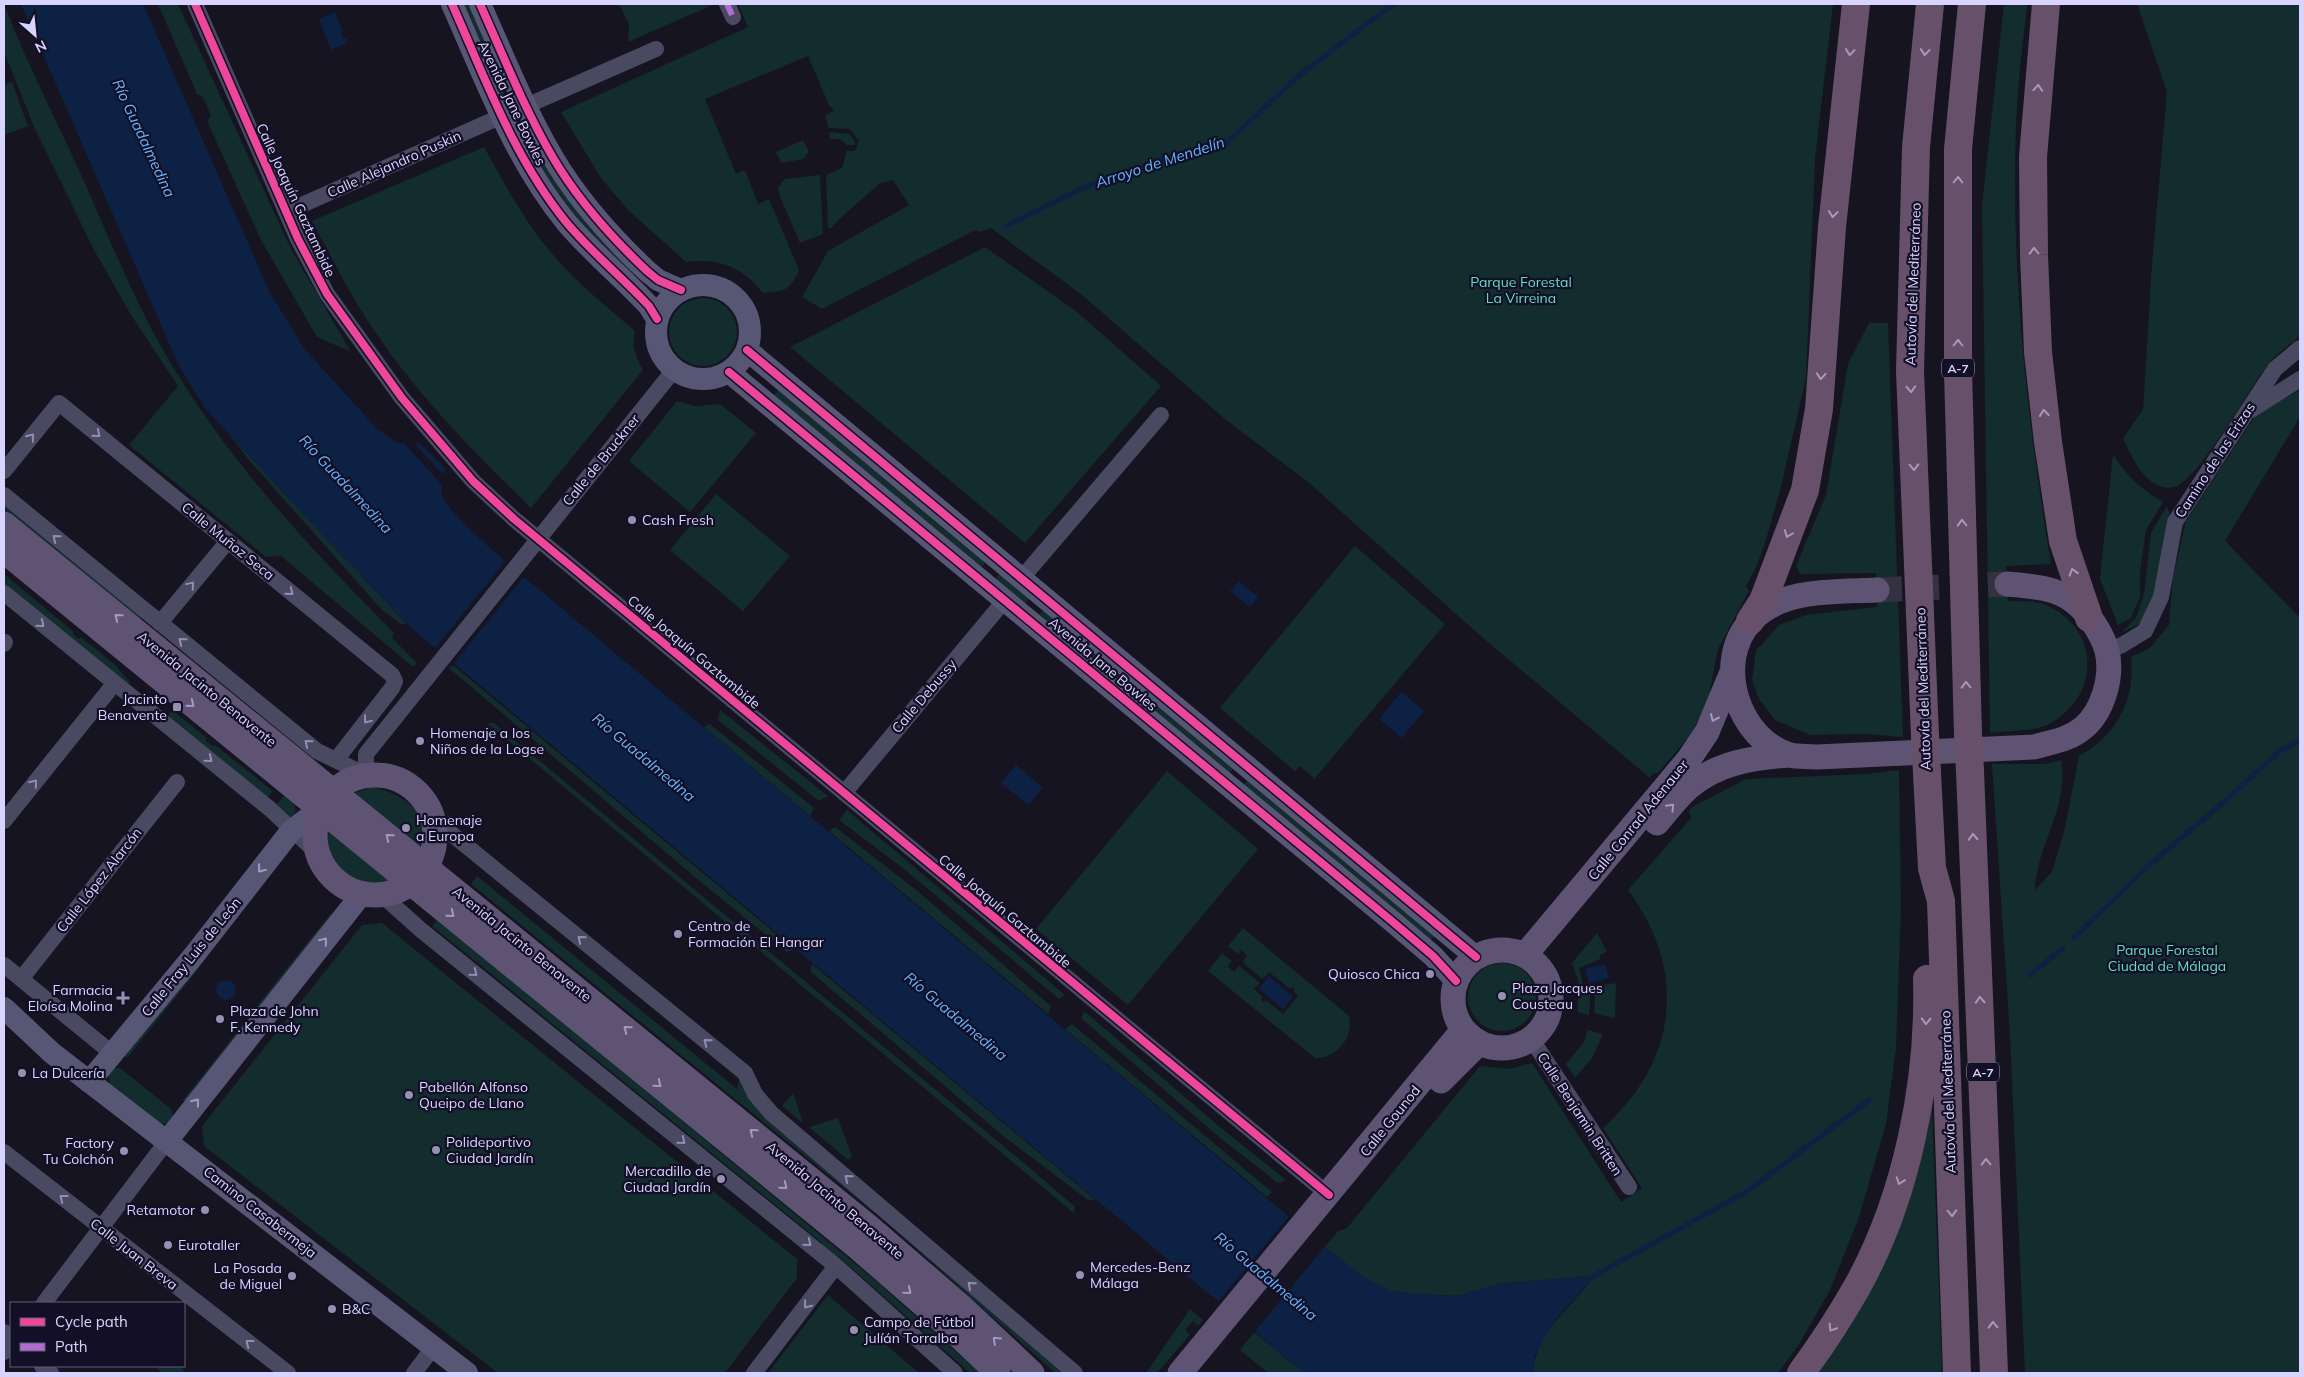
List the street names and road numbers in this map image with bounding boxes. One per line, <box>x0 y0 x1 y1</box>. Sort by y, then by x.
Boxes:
street label: Avenida Jane Bowles <box>474 38 550 168</box>
street label: Calle Joaquín Gaztambide <box>252 120 340 280</box>
street label: Calle Alejandro Puskin <box>324 126 464 202</box>
street label: Autovía del Mediterráneo <box>1901 202 1925 366</box>
road number: A-7 <box>1942 358 1974 378</box>
street label: Camino de las Erizas <box>2171 399 2259 521</box>
street label: Calle de Bruckner <box>558 410 644 510</box>
street label: Calle Muñoz Seca <box>178 498 278 584</box>
street label: Calle Joaquín Gaztambide <box>624 591 764 713</box>
street label: Autovía del Mediterráneo <box>1911 607 1935 771</box>
street label: Avenida Jane Bowles <box>1045 613 1161 715</box>
street label: Avenida Jacinto Benavente <box>134 628 280 750</box>
street label: Calle Debussy <box>888 655 961 737</box>
street label: Calle Conrad Adenauer <box>1584 755 1693 884</box>
street label: Calle López Alarcón <box>52 824 146 936</box>
street label: Calle Joaquín Gaztambide <box>935 850 1075 972</box>
street label: Avenida Jacinto Benavente <box>449 882 595 1006</box>
street label: Calle Fray Luis de León <box>137 894 245 1020</box>
street label: Autovía del Mediterráneo <box>1936 1010 1960 1174</box>
street label: Calle Benjamin Britten <box>1533 1049 1627 1179</box>
road number: A-7 <box>1967 1062 1999 1082</box>
street label: Calle Gounod <box>1356 1082 1424 1160</box>
street label: Avenida Jacinto Benavente <box>763 1137 907 1263</box>
street label: Camino Casabermeja <box>200 1162 320 1262</box>
street label: Calle Juan Breva <box>87 1214 181 1294</box>

